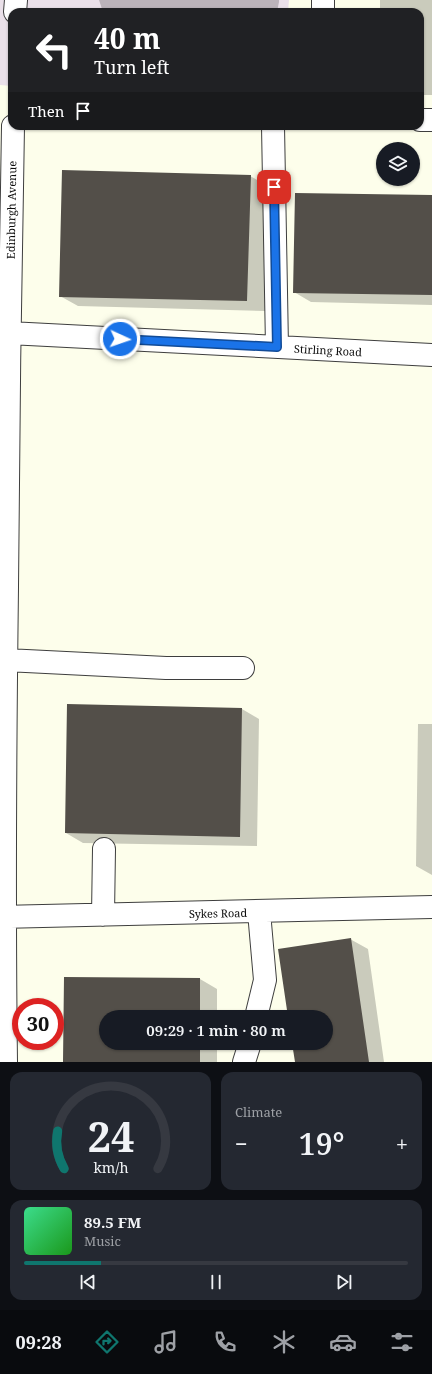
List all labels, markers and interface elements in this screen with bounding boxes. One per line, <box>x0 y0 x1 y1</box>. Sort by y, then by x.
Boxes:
text: 40 m <box>94 19 161 57</box>
icon: left <box>28 24 80 76</box>
text: Turn left <box>94 55 169 79</box>
icon: arrive <box>72 100 94 122</box>
text: Then <box>28 101 64 121</box>
map controls <box>376 142 420 186</box>
button: layers <box>376 142 420 186</box>
street label: Edinburgh Avenue <box>3 161 19 259</box>
pin <box>257 170 291 204</box>
icon: arrive <box>263 176 285 198</box>
position arrow <box>99 318 141 360</box>
street label: Stirling Road <box>294 341 363 359</box>
street label: Sykes Road <box>189 905 248 921</box>
speed limit sign: 30 <box>12 998 64 1050</box>
text: 09:29 · 1 min · 80 m <box>146 1020 286 1040</box>
text: Climate <box>235 1103 282 1121</box>
text: 24 <box>87 1108 134 1164</box>
text: 19° <box>299 1123 345 1164</box>
text: − <box>235 1128 248 1158</box>
text: + <box>396 1128 408 1158</box>
text: km/h <box>93 1158 128 1177</box>
text: 89.5 FM <box>84 1212 141 1232</box>
text: Music <box>84 1232 121 1250</box>
icon: previous <box>77 1271 99 1293</box>
icon: pause <box>205 1271 227 1293</box>
icon: next <box>333 1271 355 1293</box>
icon: directions <box>93 1328 121 1356</box>
icon: music <box>152 1328 180 1356</box>
icon: phone <box>211 1328 239 1356</box>
icon: climate <box>270 1328 298 1356</box>
icon: car <box>329 1328 357 1356</box>
icon: filters <box>388 1328 416 1356</box>
text: 09:28 <box>16 1330 62 1354</box>

